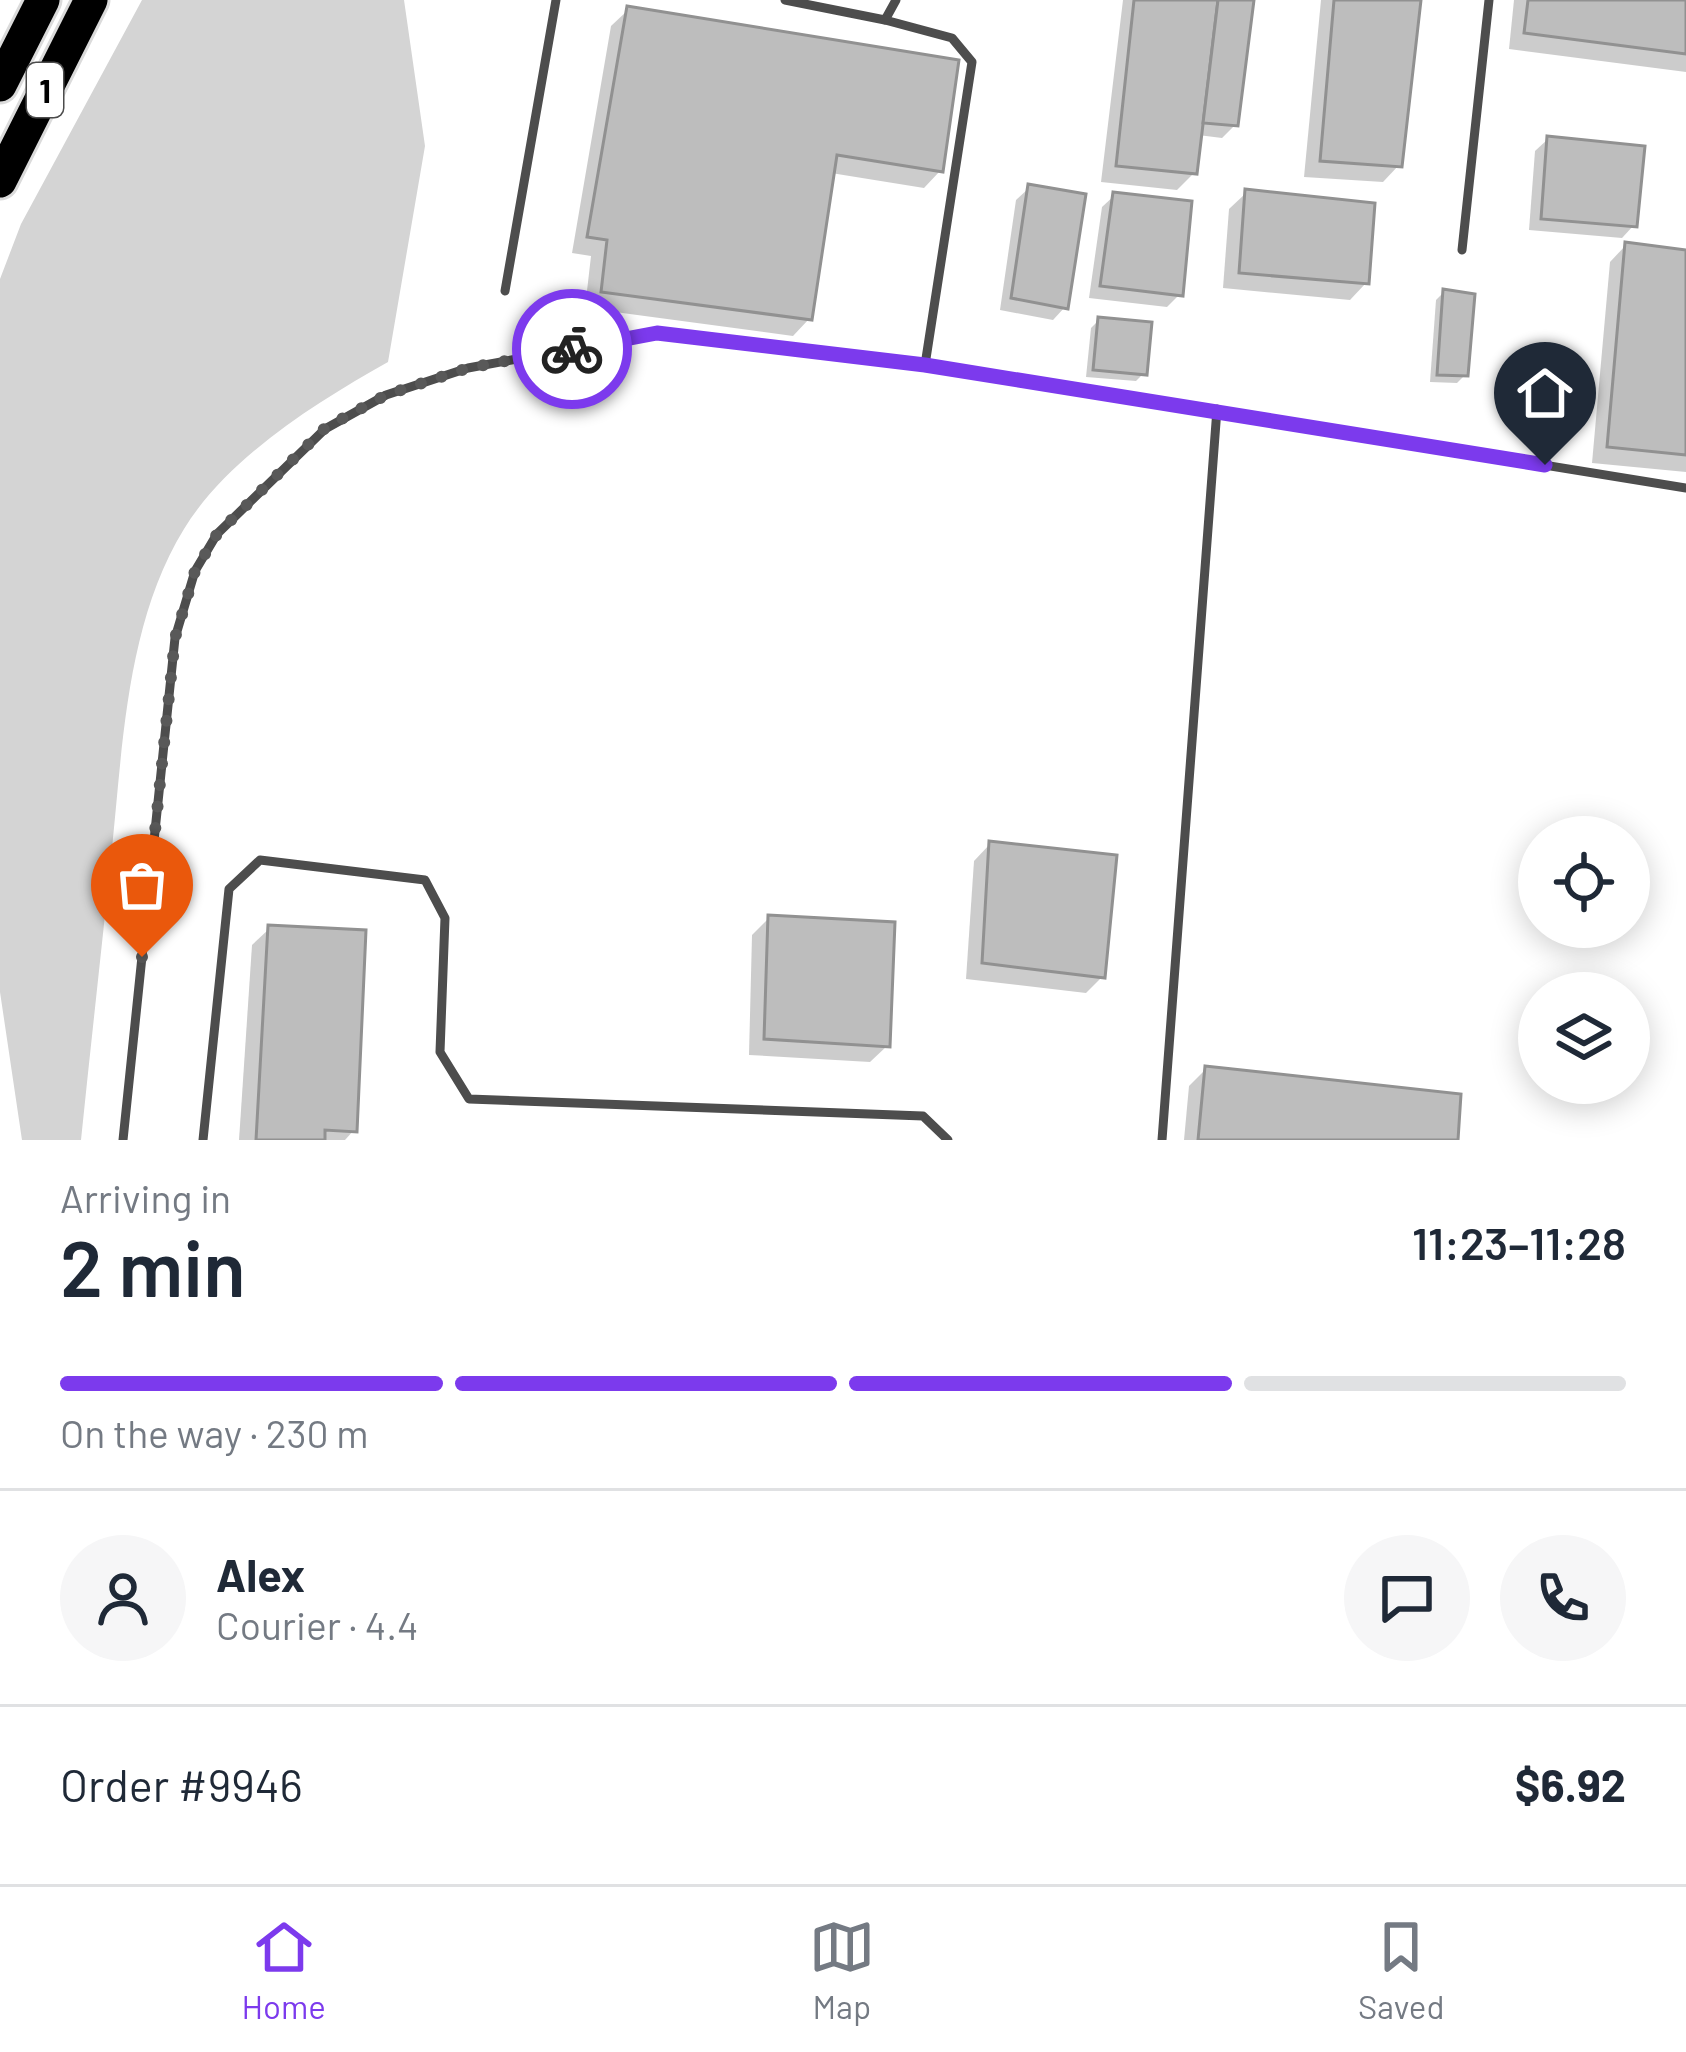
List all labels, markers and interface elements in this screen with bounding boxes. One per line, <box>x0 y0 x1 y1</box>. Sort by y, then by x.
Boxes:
road number: 1 <box>27 63 63 117</box>
courier <box>512 289 632 409</box>
icon: bike <box>539 316 605 382</box>
pin <box>1494 342 1596 465</box>
icon: home <box>1512 360 1578 426</box>
map controls <box>1518 816 1650 1104</box>
button: locate <box>1518 816 1650 948</box>
pin <box>91 834 193 957</box>
icon: bag <box>109 852 175 918</box>
button: layers <box>1518 972 1650 1104</box>
text: Arriving in <box>60 1174 231 1221</box>
text: 11:23–11:28 <box>1412 1215 1626 1269</box>
text: 2 min <box>60 1219 246 1313</box>
text: On the way · 230 m <box>60 1409 369 1456</box>
button: person <box>60 1535 186 1661</box>
button: chat <box>1344 1535 1470 1661</box>
button: phone <box>1500 1535 1626 1661</box>
text: Alex <box>216 1547 305 1601</box>
text: Courier · 4.4 <box>216 1601 419 1648</box>
text: Order #9946 <box>60 1757 303 1811</box>
text: $6.92 <box>1515 1757 1626 1811</box>
tab: Home <box>242 1914 326 2026</box>
tab: Map <box>809 1914 875 2026</box>
tab: Saved <box>1358 1914 1444 2026</box>

